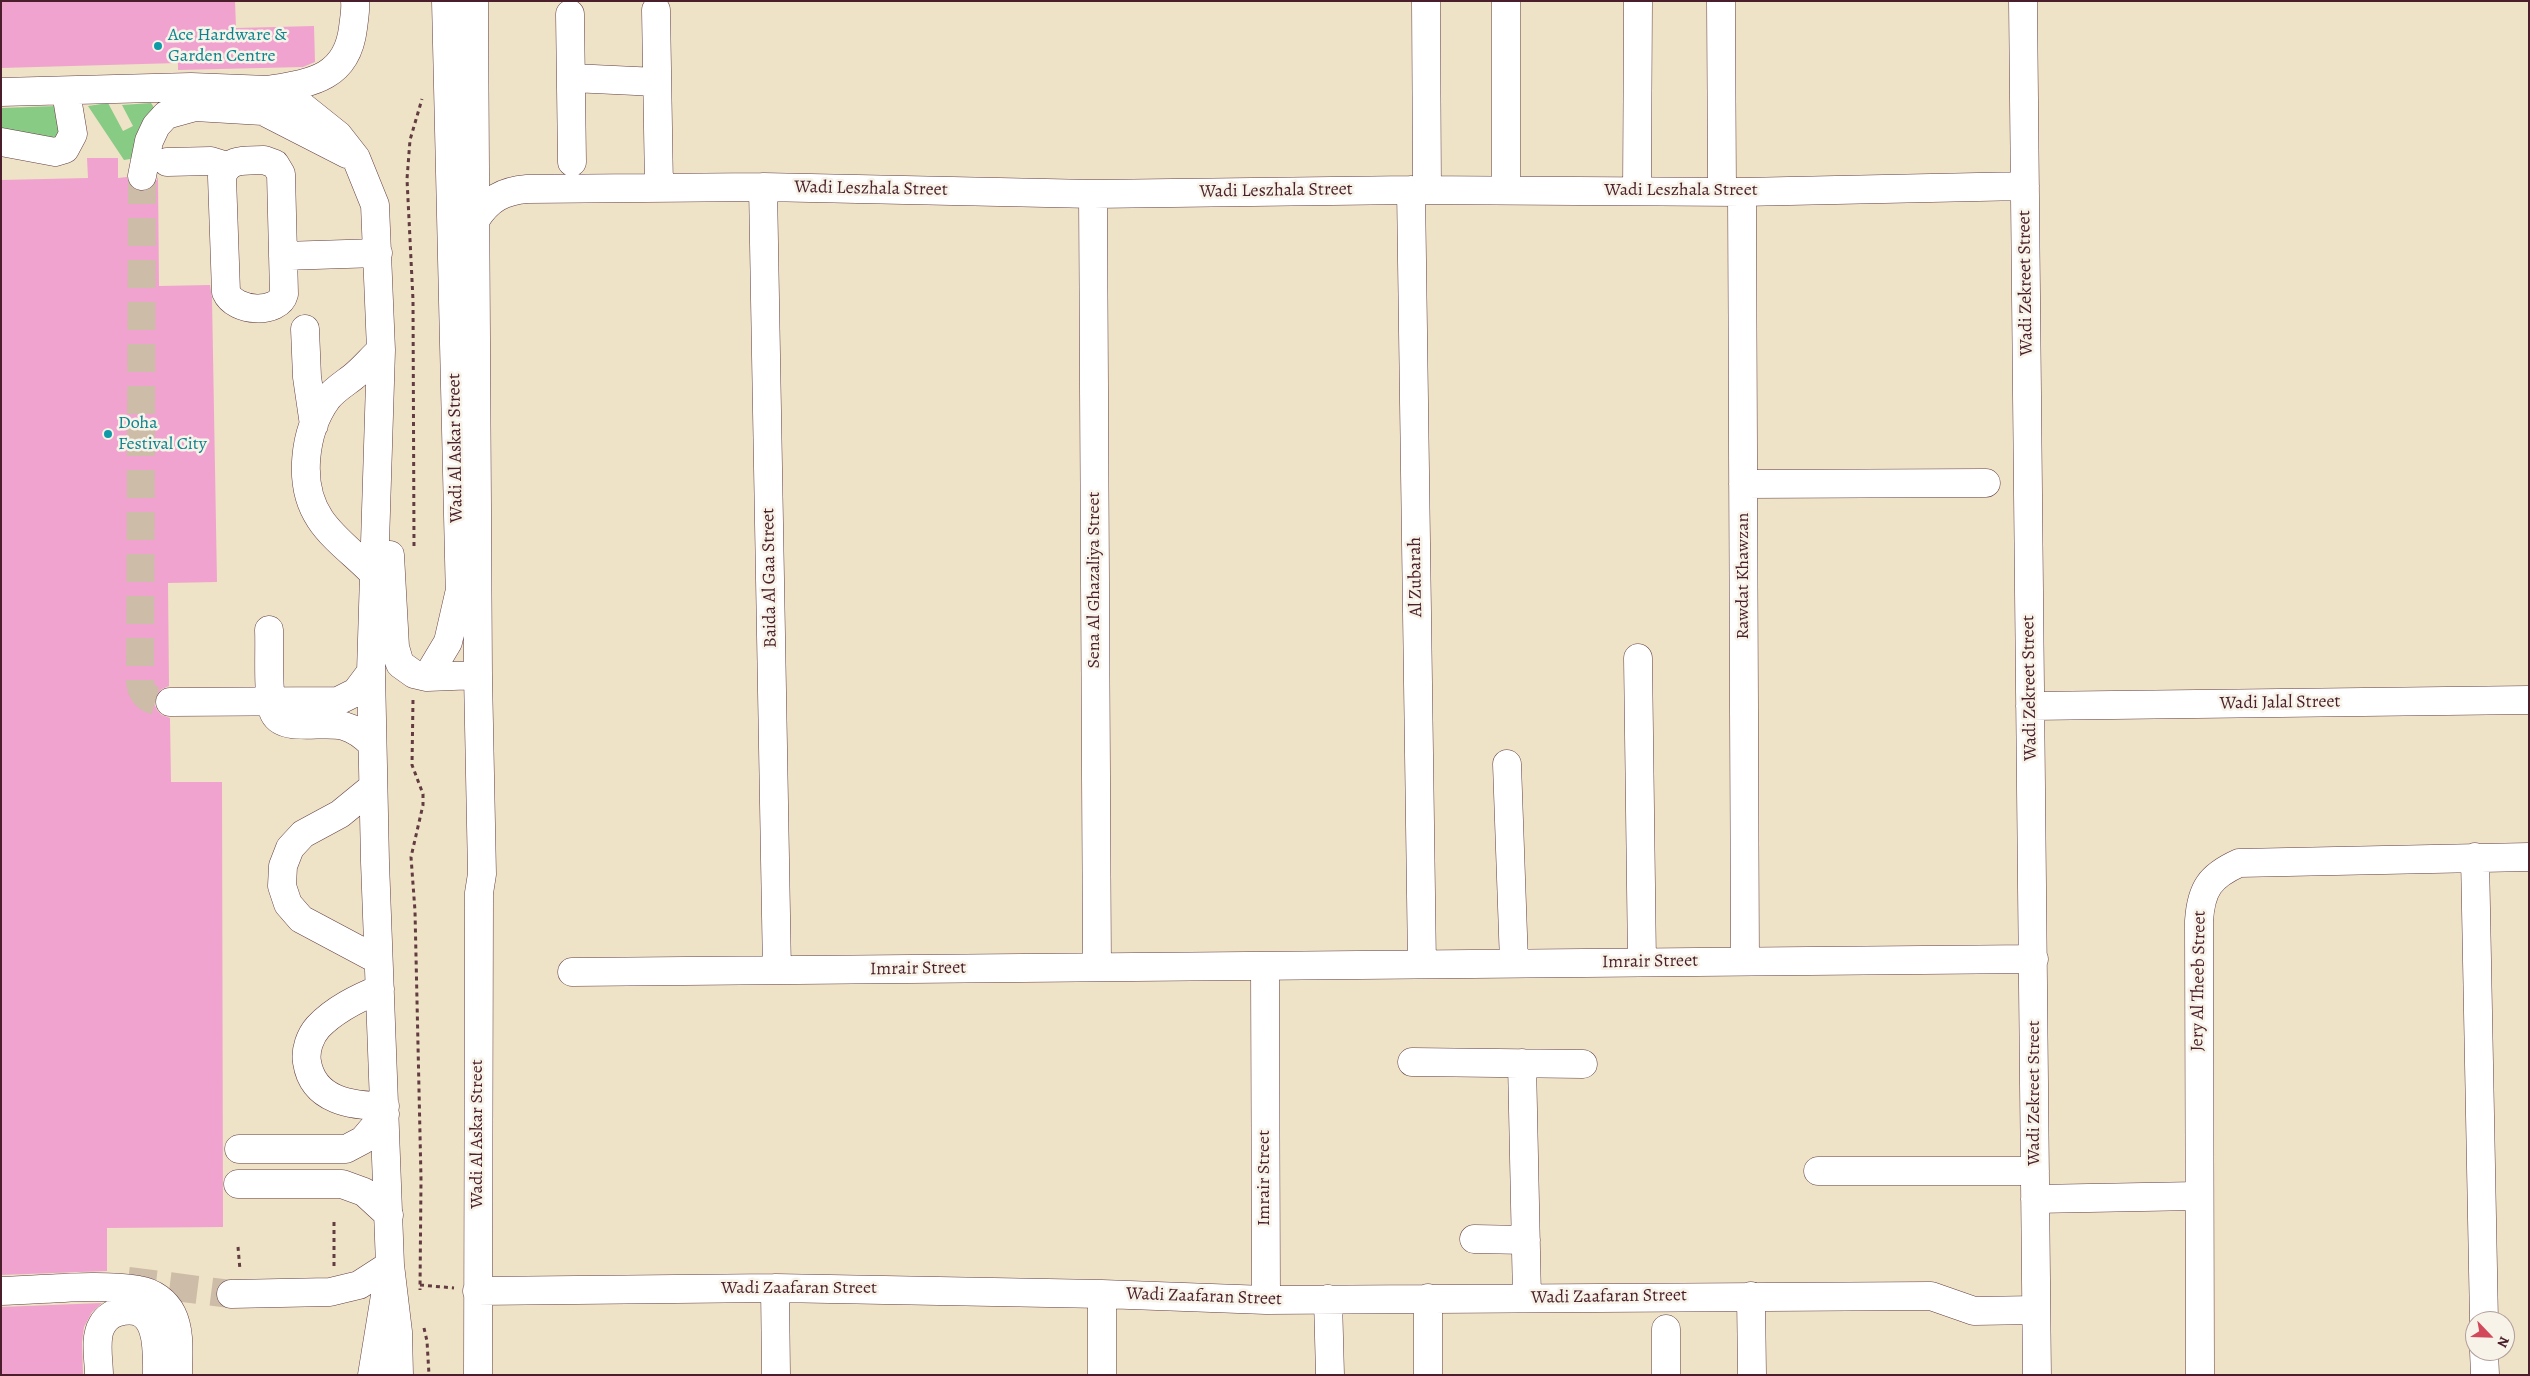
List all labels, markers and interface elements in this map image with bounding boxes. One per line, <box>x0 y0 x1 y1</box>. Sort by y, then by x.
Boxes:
place label: Ace Hardware & Garden Centre <box>168 25 287 68</box>
marker: Ace Hardware & Garden Centre <box>152 40 164 52</box>
street label: Wadi Leszhala Street <box>794 177 948 201</box>
street label: Wadi Leszhala Street <box>1199 179 1353 203</box>
street label: Wadi Leszhala Street <box>1604 180 1758 202</box>
street label: Wadi Zekreet Street <box>2014 210 2038 356</box>
street label: Wadi Al Askar Street <box>444 373 468 523</box>
place label: Doha Festival City <box>118 413 207 456</box>
marker: Doha Festival City <box>102 428 114 440</box>
street label: Sena Al Ghazaliya Street <box>1084 491 1106 669</box>
street label: Baida Al Gaa Street <box>758 508 782 648</box>
street label: Rawdat Khawzan <box>1733 513 1755 639</box>
street label: Al Zubarah <box>1405 537 1427 617</box>
street label: Wadi Zekreet Street <box>2018 615 2042 761</box>
street label: Wadi Jalal Street <box>2219 691 2341 715</box>
street label: Jery Al Theeb Street <box>2187 910 2211 1052</box>
street label: Imrair Street <box>1602 950 1698 974</box>
street label: Imrair Street <box>870 957 966 981</box>
street label: Wadi Zekreet Street <box>2024 1020 2046 1166</box>
street label: Wadi Al Askar Street <box>467 1059 489 1209</box>
street label: Imrair Street <box>1254 1130 1276 1226</box>
street label: Wadi Zaafaran Street <box>721 1278 877 1300</box>
street label: Wadi Zaafaran Street <box>1126 1283 1282 1311</box>
street label: Wadi Zaafaran Street <box>1531 1285 1687 1309</box>
north arrow <box>2465 1311 2515 1361</box>
text: N <box>2492 1333 2514 1350</box>

